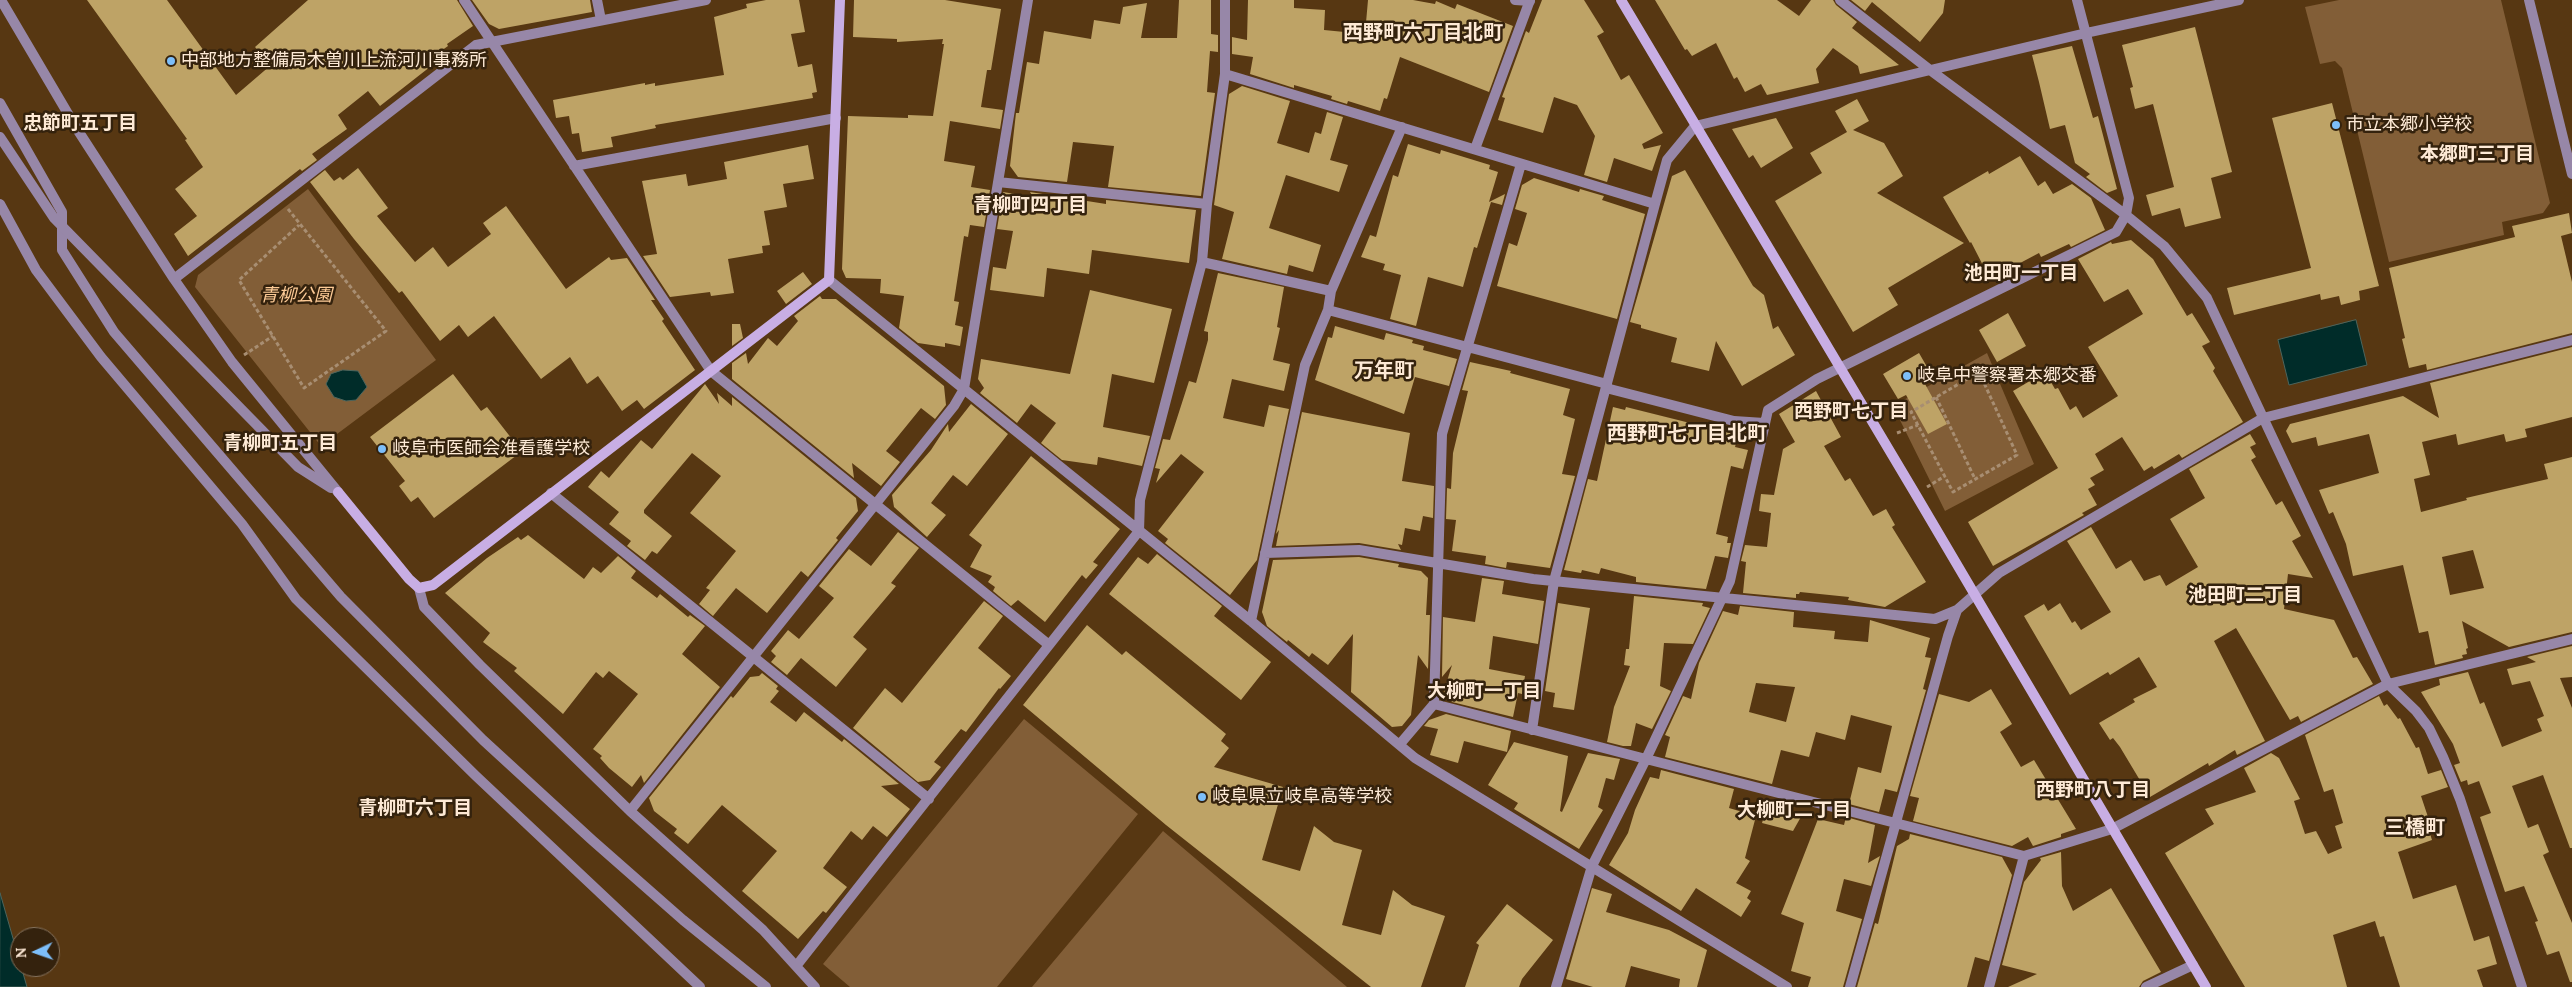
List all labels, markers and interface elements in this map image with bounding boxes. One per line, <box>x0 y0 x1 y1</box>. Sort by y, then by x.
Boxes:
district label: 西野町六丁目北町 <box>1343 21 1503 45</box>
place label: 中部地方整備局木曽川上流河川事務所 <box>181 50 487 72</box>
marker: 中部地方整備局木曽川上流河川事務所 <box>165 55 177 67</box>
district label: 忠節町五丁目 <box>23 113 137 135</box>
place label: 市立本郷小学校 <box>2346 114 2472 136</box>
marker: 市立本郷小学校 <box>2330 119 2342 131</box>
district label: 本郷町三丁目 <box>2420 144 2534 166</box>
district label: 青柳町四丁目 <box>973 195 1087 217</box>
district label: 池田町一丁目 <box>1964 263 2078 285</box>
park label: 青柳公園 <box>260 285 332 307</box>
district label: 万年町 <box>1354 359 1414 383</box>
place label: 岐阜中警察署本郷交番 <box>1917 365 2097 387</box>
marker: 岐阜中警察署本郷交番 <box>1901 370 1913 382</box>
district label: 西野町七丁目 <box>1794 401 1908 423</box>
district label: 西野町七丁目北町 <box>1607 422 1767 446</box>
district label: 青柳町五丁目 <box>223 433 337 455</box>
place label: 岐阜市医師会准看護学校 <box>392 438 590 460</box>
marker: 岐阜市医師会准看護学校 <box>376 443 388 455</box>
district label: 池田町二丁目 <box>2188 585 2302 607</box>
district label: 大柳町一丁目 <box>1427 681 1541 703</box>
district label: 西野町八丁目 <box>2036 780 2150 802</box>
place label: 岐阜県立岐阜高等学校 <box>1212 786 1392 808</box>
marker: 岐阜県立岐阜高等学校 <box>1196 791 1208 803</box>
district label: 青柳町六丁目 <box>358 798 472 820</box>
district label: 大柳町二丁目 <box>1737 800 1851 822</box>
district label: 三橋町 <box>2385 816 2445 840</box>
north arrow <box>10 927 60 977</box>
text: N <box>12 947 30 959</box>

